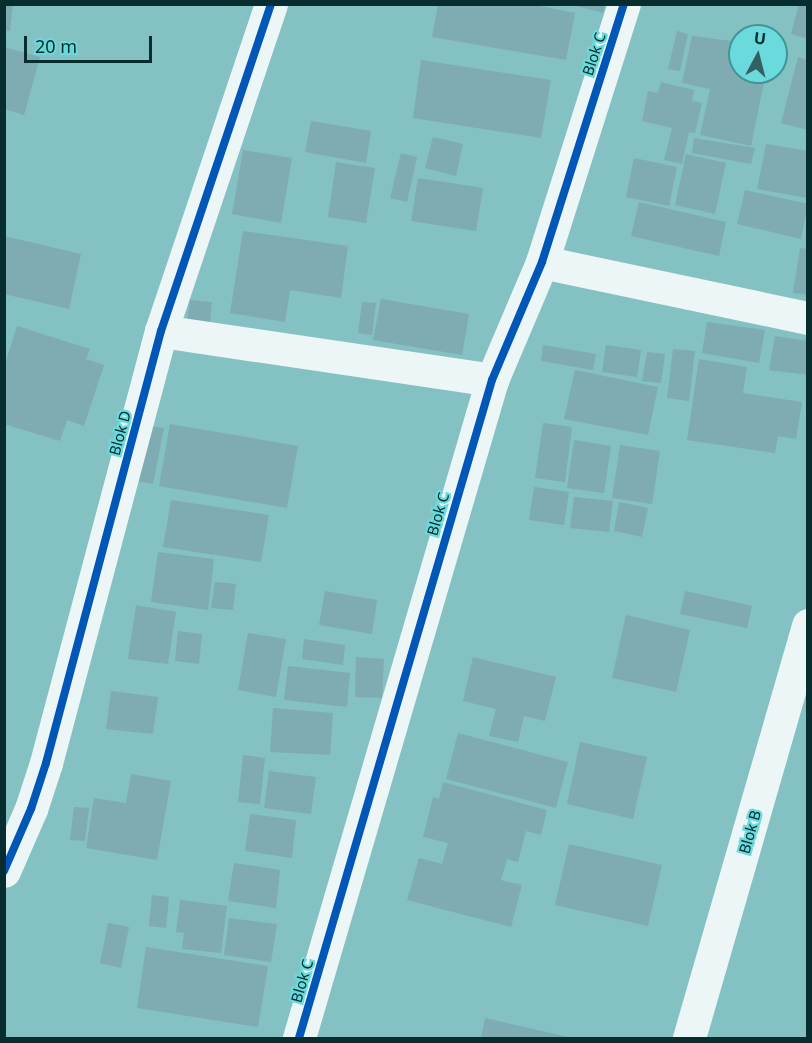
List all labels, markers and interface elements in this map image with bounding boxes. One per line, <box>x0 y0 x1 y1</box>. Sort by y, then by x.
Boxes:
scale bar <box>27 24 154 62</box>
north arrow <box>728 24 788 84</box>
text: U <box>753 26 767 50</box>
street label: Blok C <box>579 30 609 78</box>
text: 20 m <box>35 34 77 58</box>
street label: Blok D <box>105 409 135 457</box>
street label: Blok C <box>423 490 453 538</box>
street label: Blok B <box>735 808 765 856</box>
street label: Blok C <box>287 957 317 1005</box>

